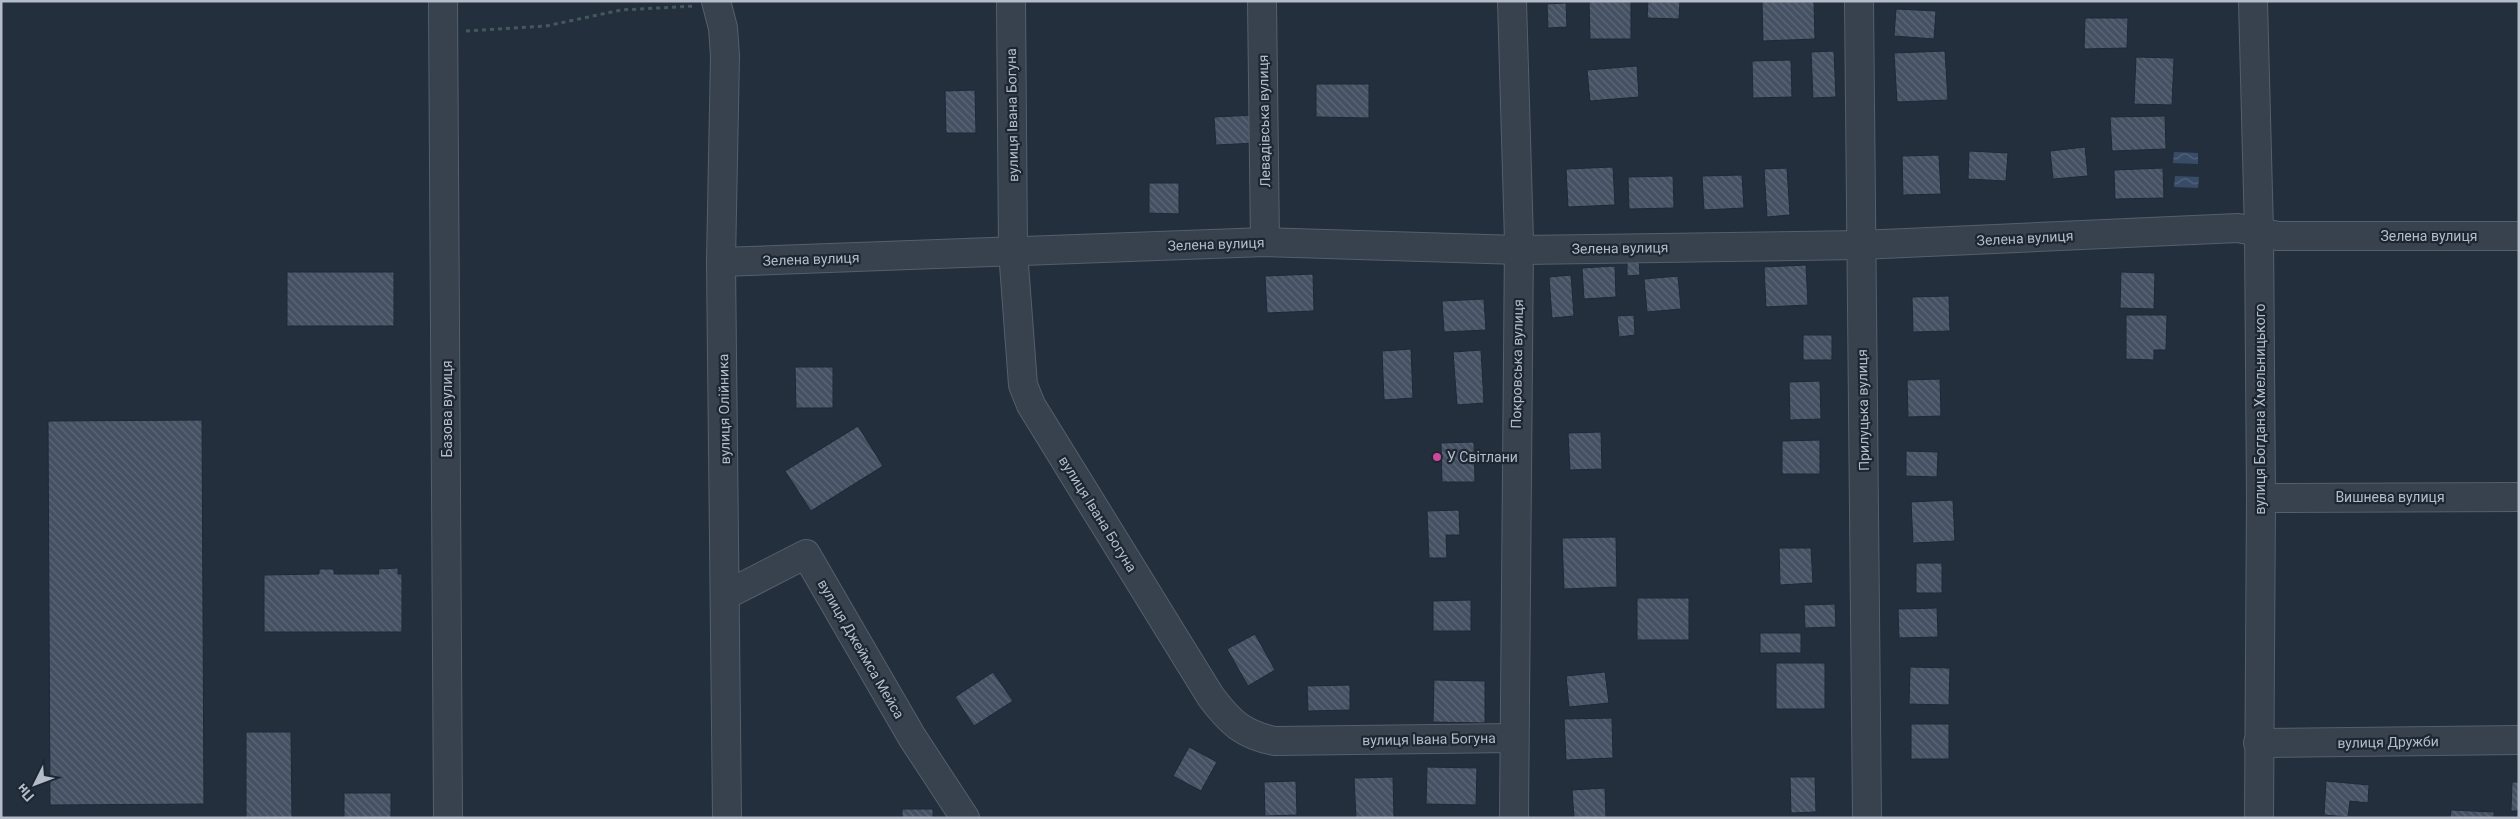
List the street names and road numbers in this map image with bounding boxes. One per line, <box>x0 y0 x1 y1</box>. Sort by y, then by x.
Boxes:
street label: вулиця Івана Богуна <box>1003 48 1021 182</box>
street label: Левадівська вулиця <box>1255 54 1273 188</box>
street label: Зелена вулиця <box>1976 227 2074 249</box>
street label: Зелена вулиця <box>2381 228 2477 244</box>
street label: Зелена вулиця <box>1167 234 1265 254</box>
street label: Зелена вулиця <box>1571 239 1669 257</box>
street label: Зелена вулиця <box>762 249 860 269</box>
street label: Покровська вулиця <box>1508 299 1526 429</box>
street label: вулиця Богдана Хмельницького <box>2252 303 2268 515</box>
street label: Прилуцька вулиця <box>1854 349 1872 471</box>
street label: вулиця Олійника <box>715 354 733 464</box>
street label: Базова вулиця <box>439 360 455 458</box>
street label: вулиця Івана Богуна <box>1056 453 1140 575</box>
street label: Вишнева вулиця <box>2335 489 2445 505</box>
street label: вулиця Джеймса Мейса <box>815 577 907 721</box>
street label: вулиця Івана Богуна <box>1362 730 1496 748</box>
street label: вулиця Дружби <box>2337 733 2439 751</box>

